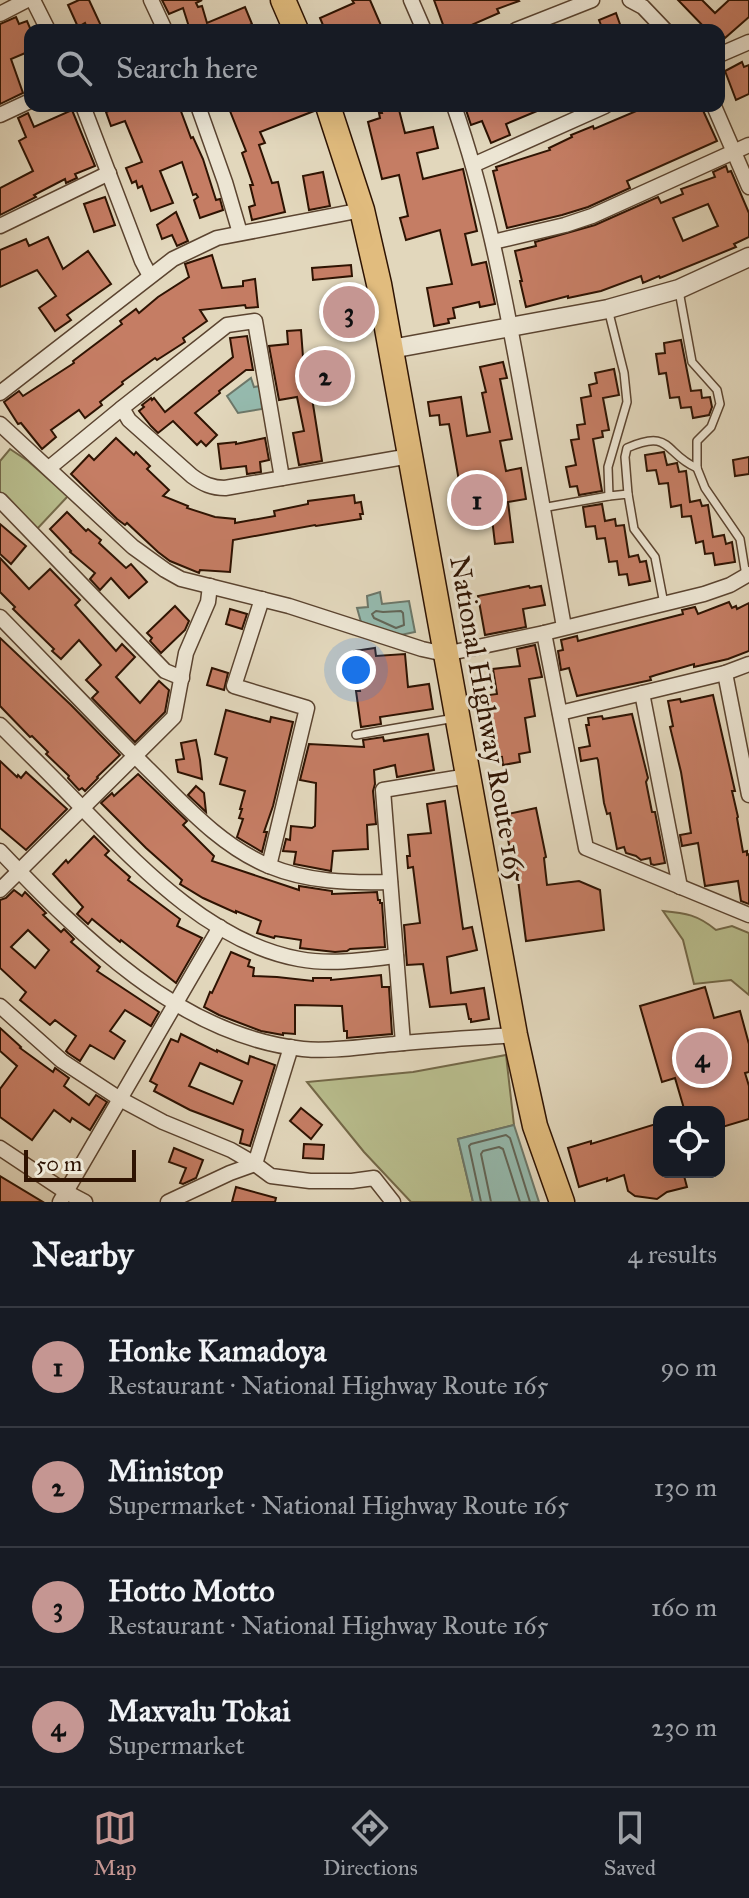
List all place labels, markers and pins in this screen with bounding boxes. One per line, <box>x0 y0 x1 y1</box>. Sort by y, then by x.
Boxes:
pin: 3 <box>323 282 375 342</box>
pin: 2 <box>299 346 351 406</box>
pin: 1 <box>451 470 503 530</box>
pin: 4 <box>676 1028 728 1088</box>

